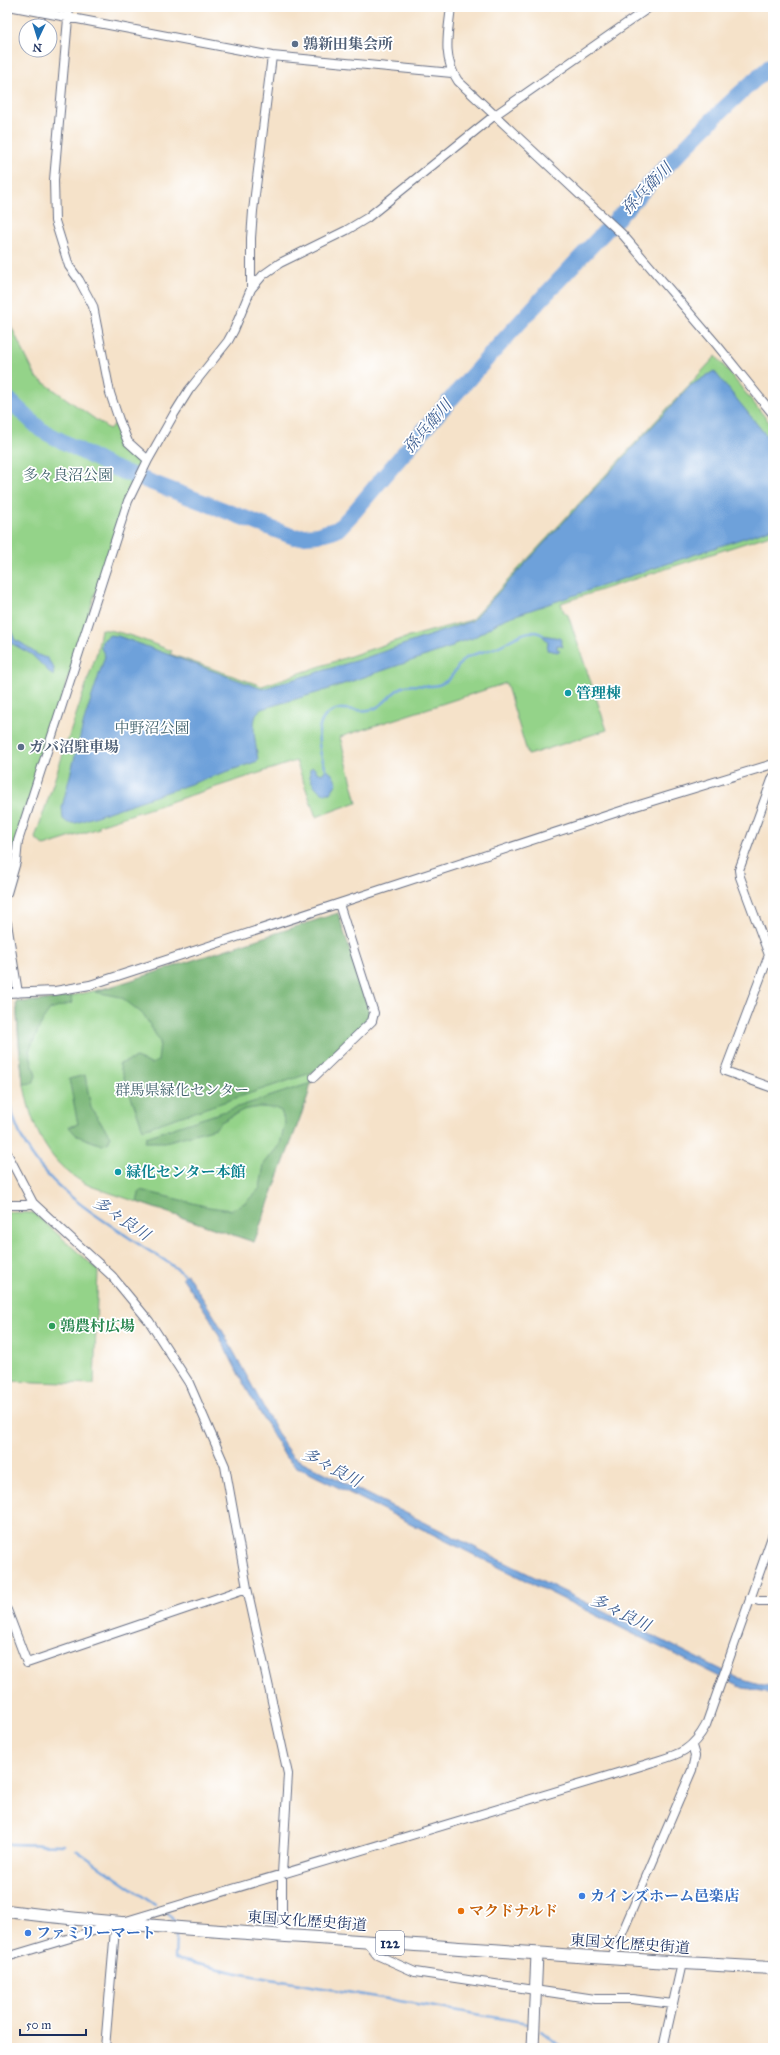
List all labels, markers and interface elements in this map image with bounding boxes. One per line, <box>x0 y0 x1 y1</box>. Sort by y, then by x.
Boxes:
north arrow <box>18 18 58 58</box>
place label: 鶉新田集会所 <box>303 35 393 53</box>
marker: 鶉新田集会所 <box>290 39 300 49</box>
text: N <box>32 41 42 54</box>
water label: 孫兵衛川 <box>617 157 677 218</box>
water label: 孫兵衛川 <box>399 394 457 457</box>
park label: 多々良沼公園 <box>23 466 113 484</box>
place label: 管理棟 <box>576 684 621 702</box>
marker: 管理棟 <box>563 688 573 698</box>
park label: 中野沼公園 <box>114 719 190 737</box>
place label: ガバ沼駐車場 <box>29 738 119 756</box>
marker: ガバ沼駐車場 <box>16 742 26 752</box>
park label: 群馬県緑化センター <box>115 1081 249 1099</box>
place label: 緑化センター本館 <box>126 1163 245 1181</box>
marker: 緑化センター本館 <box>113 1167 123 1177</box>
water label: 多々良川 <box>90 1193 155 1245</box>
place label: 鶉農村広場 <box>60 1317 135 1335</box>
marker: 鶉農村広場 <box>47 1321 57 1331</box>
water label: 多々良川 <box>299 1444 366 1492</box>
water label: 多々良川 <box>588 1590 655 1636</box>
place label: カインズホーム邑楽店 <box>590 1887 739 1905</box>
marker: カインズホーム邑楽店 <box>577 1891 587 1901</box>
place label: マクドナルド <box>469 1902 558 1920</box>
marker: マクドナルド <box>456 1906 466 1916</box>
street label: 東国文化歴史街道 <box>247 1908 367 1934</box>
place label: ファミリーマート <box>36 1924 156 1942</box>
marker: ファミリーマート <box>23 1928 33 1938</box>
road number: 122 <box>376 1931 404 1955</box>
street label: 東国文化歴史街道 <box>570 1931 690 1957</box>
scale bar <box>20 2011 86 2037</box>
text: 50 m <box>26 2018 51 2032</box>

